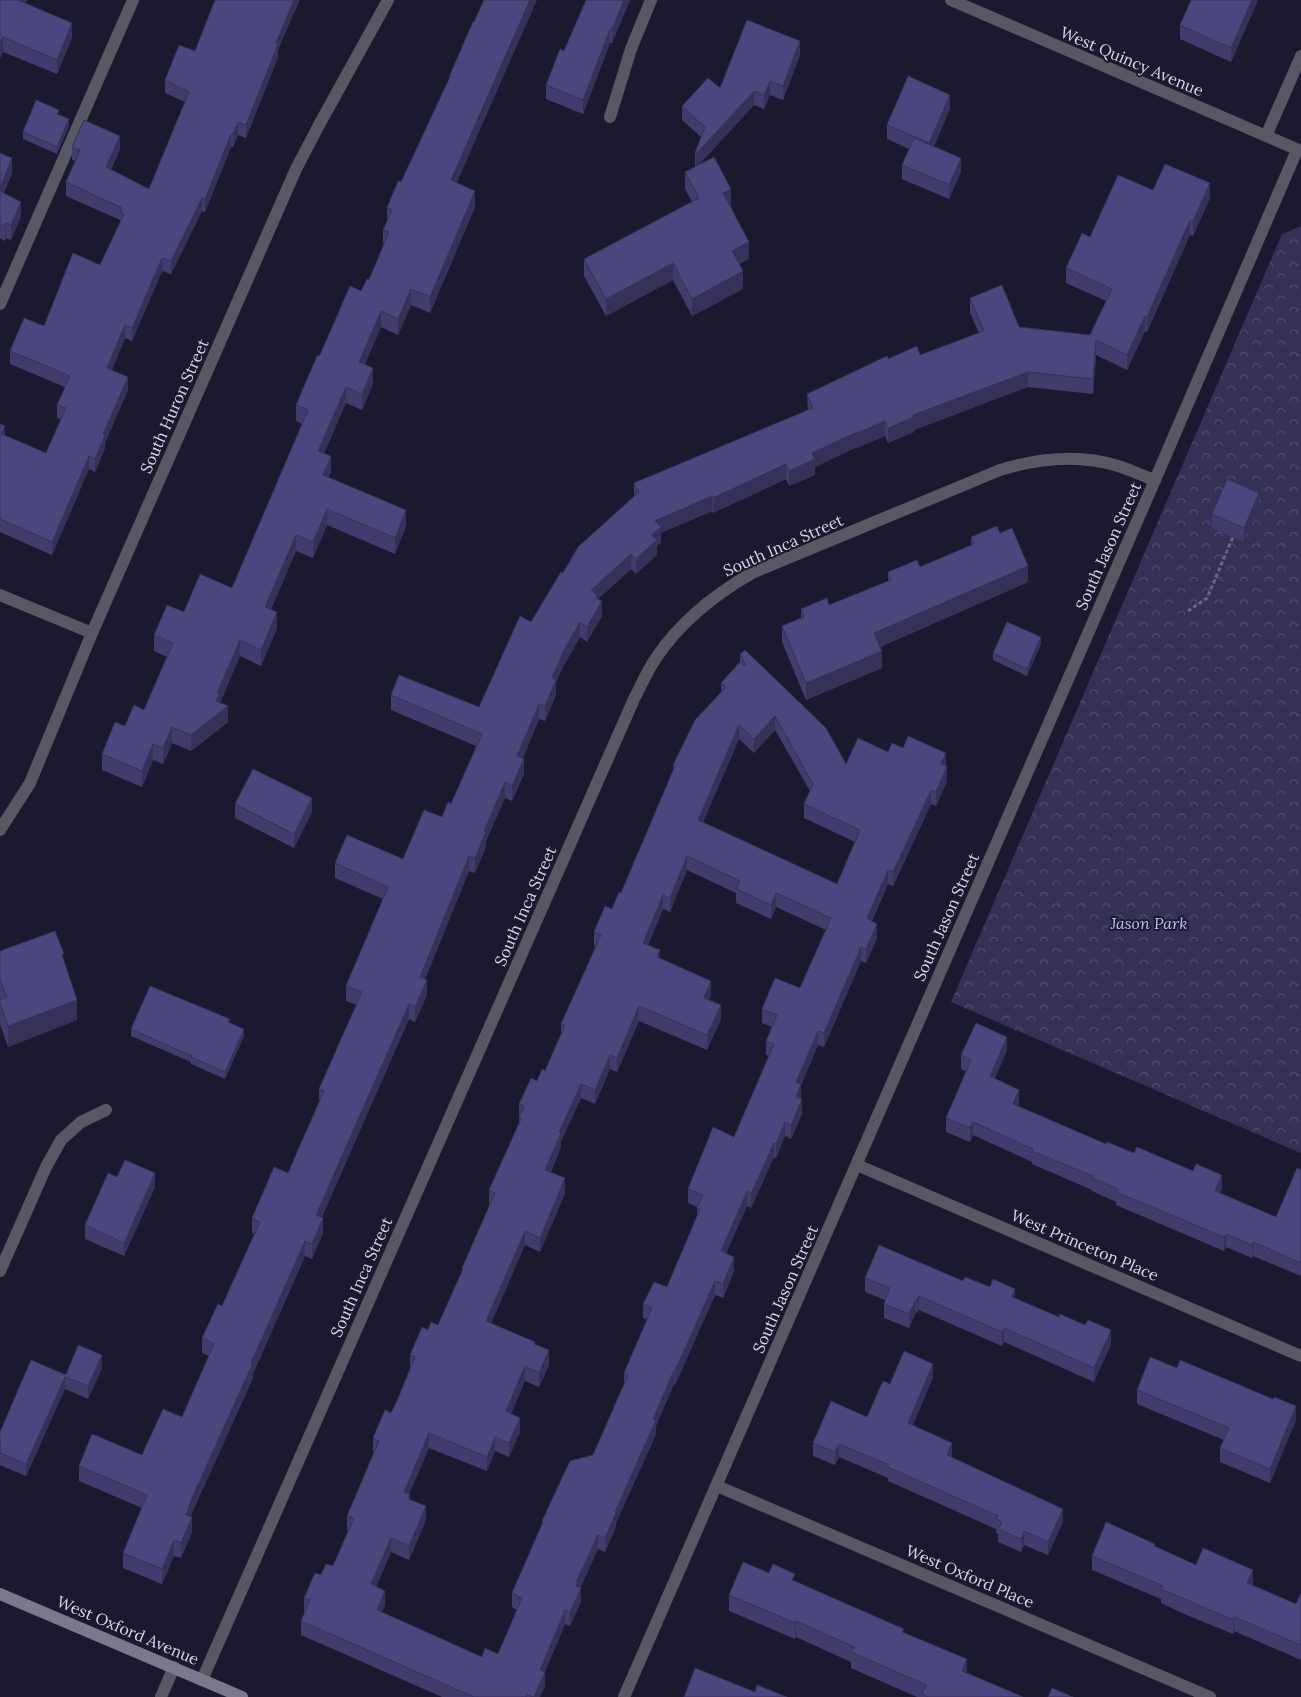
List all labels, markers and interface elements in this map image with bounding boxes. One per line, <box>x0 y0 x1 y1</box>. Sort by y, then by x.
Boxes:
street label: West Quincy Avenue <box>1057 22 1207 100</box>
street label: South Huron Street <box>135 335 213 476</box>
street label: South Jason Street <box>1071 478 1146 613</box>
street label: South Inca Street <box>720 509 847 580</box>
street label: South Inca Street <box>490 842 561 969</box>
street label: South Jason Street <box>909 849 984 984</box>
park label: Jason Park <box>1109 913 1188 933</box>
street label: West Princeton Place <box>1008 1205 1162 1285</box>
street label: South Inca Street <box>326 1213 397 1340</box>
street label: South Jason Street <box>748 1221 823 1356</box>
street label: West Oxford Place <box>903 1540 1037 1612</box>
street label: West Oxford Avenue <box>54 1591 202 1669</box>

